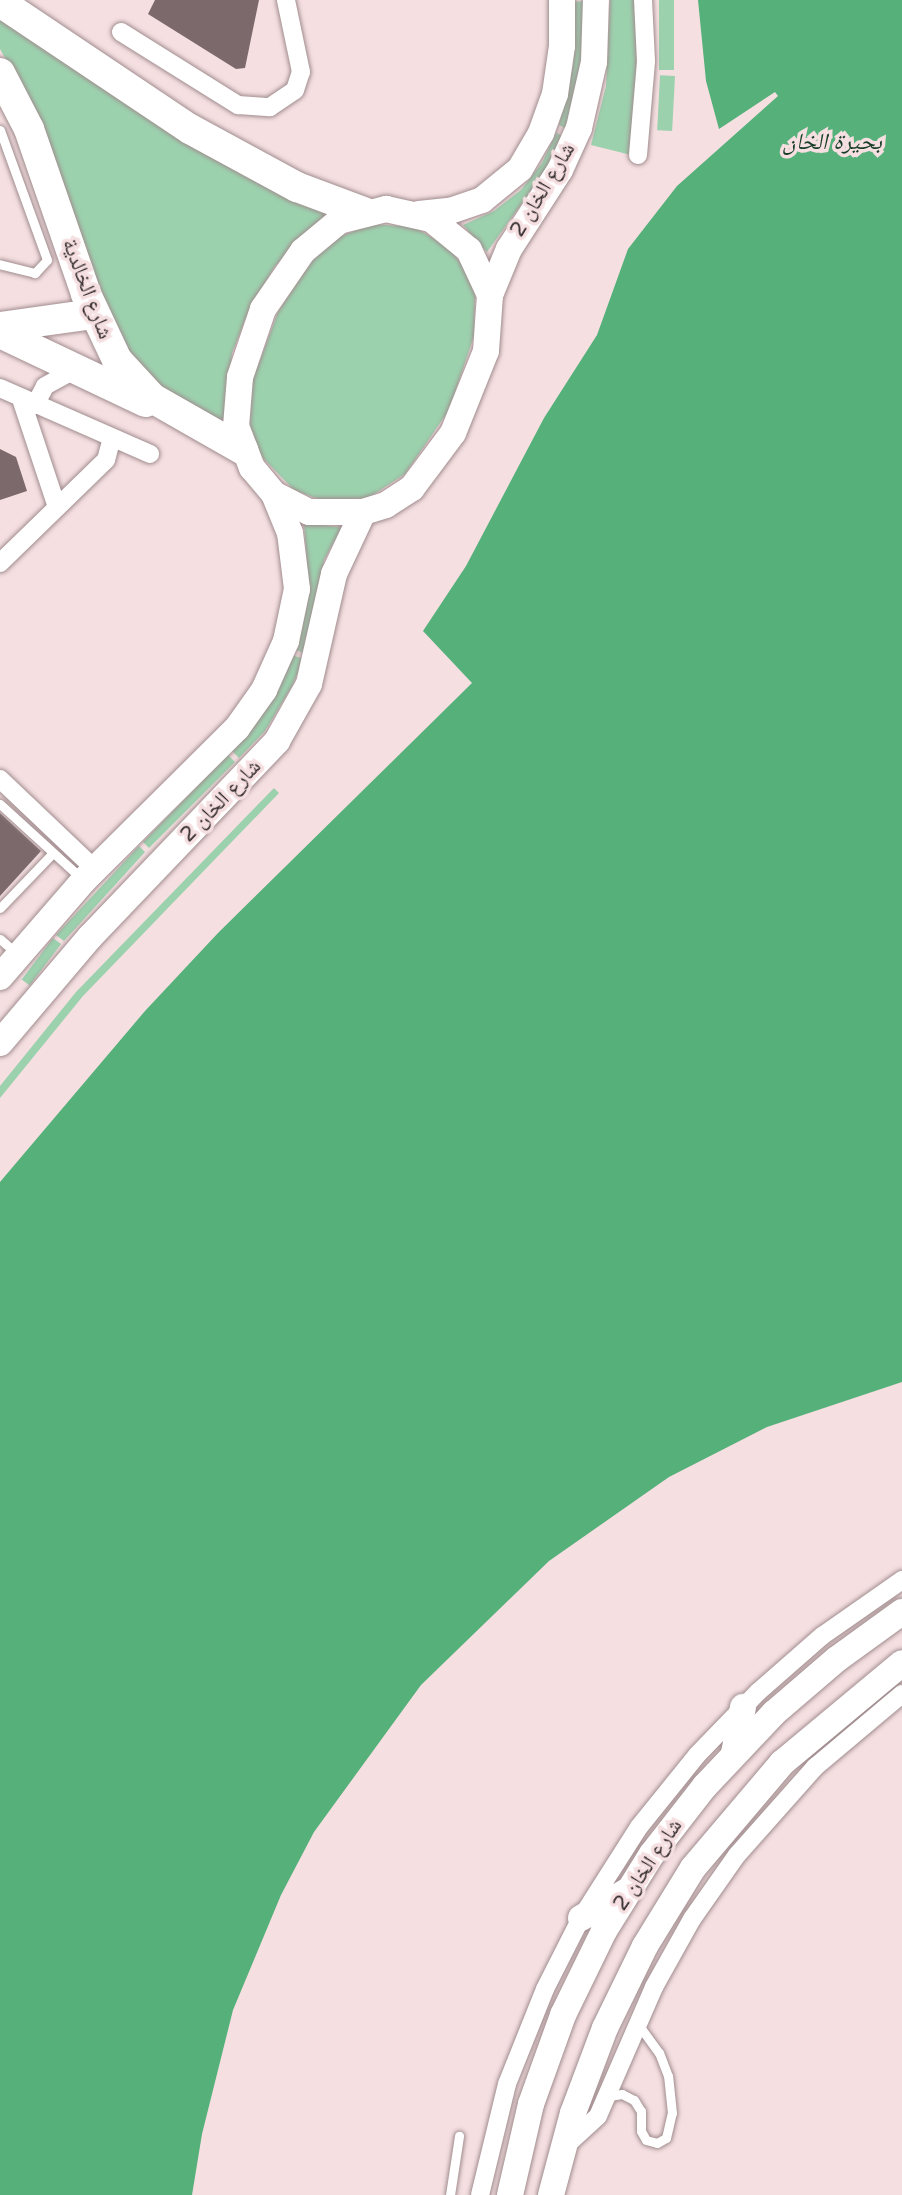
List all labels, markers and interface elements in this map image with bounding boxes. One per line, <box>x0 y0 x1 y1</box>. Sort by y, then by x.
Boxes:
water label: بحيرة الخان <box>782 128 882 156</box>
street label: شارع الخان 2 <box>505 138 581 242</box>
street label: شارع الخالدية <box>56 235 118 343</box>
street label: شارع الخان 2 <box>175 754 267 848</box>
street label: شارع الخان 2 <box>608 1814 688 1916</box>

